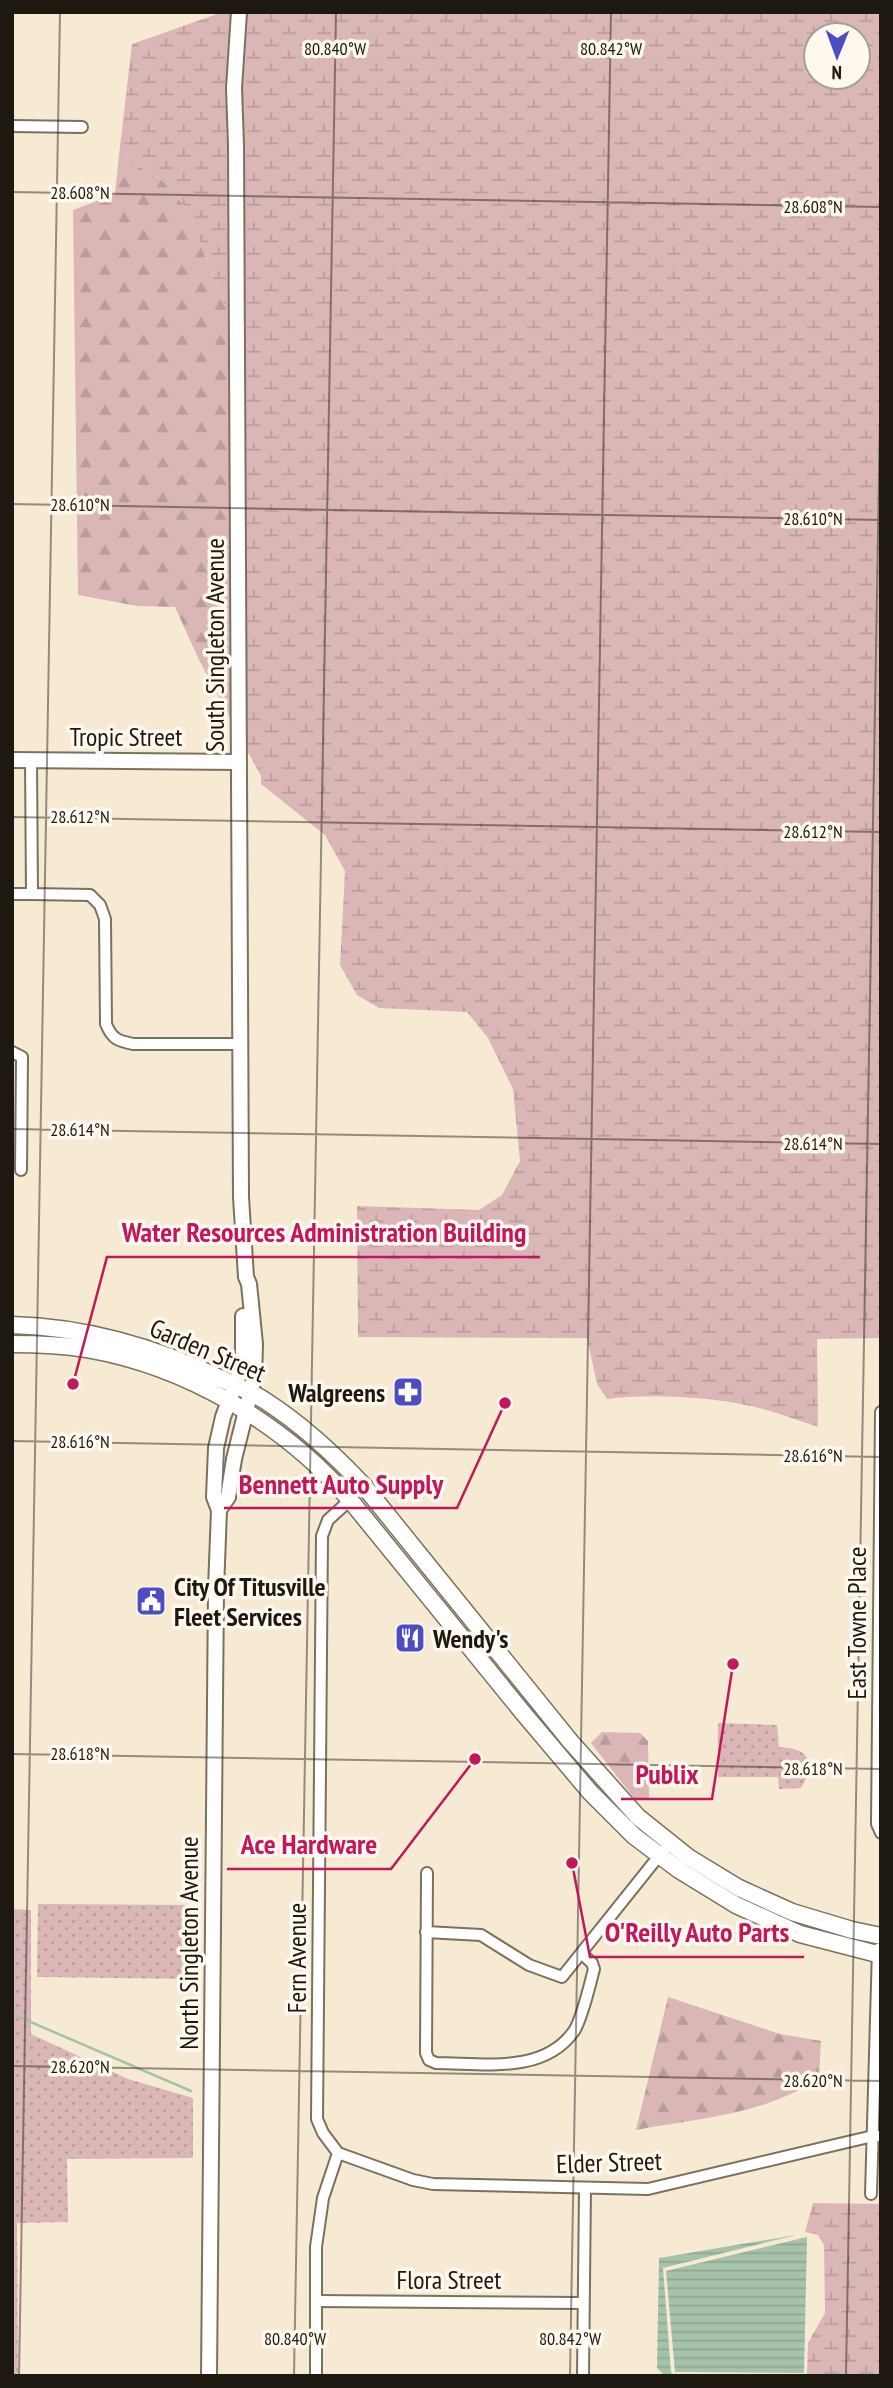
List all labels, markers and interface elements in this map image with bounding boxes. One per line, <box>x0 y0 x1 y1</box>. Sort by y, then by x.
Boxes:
north arrow <box>802 21 872 91</box>
text: 80.840°W <box>304 37 366 60</box>
text: 80.842°W <box>580 37 642 60</box>
text: N <box>831 61 842 85</box>
text: 28.608°N <box>50 181 110 204</box>
text: 28.608°N <box>783 195 843 218</box>
text: 28.610°N <box>50 493 110 516</box>
text: 28.610°N <box>783 507 843 530</box>
street label: South Singleton Avenue <box>198 538 231 752</box>
street label: Tropic Street <box>70 720 182 753</box>
text: 28.612°N <box>50 805 110 828</box>
text: 28.612°N <box>783 820 843 843</box>
text: 28.614°N <box>50 1118 110 1141</box>
text: 28.614°N <box>783 1132 843 1155</box>
callout: Water Resources Administration Building <box>107 1208 540 1257</box>
text: Water Resources Administration Building <box>121 1213 526 1250</box>
street label: Garden Street <box>145 1311 271 1389</box>
pharmacy icon: Walgreens <box>391 1375 425 1409</box>
place label: Walgreens <box>287 1376 385 1409</box>
text: 28.616°N <box>50 1430 110 1453</box>
text: 28.616°N <box>783 1444 843 1467</box>
callout: Bennett Auto Supply <box>224 1459 457 1508</box>
text: Bennett Auto Supply <box>239 1465 444 1502</box>
street label: East Towne Place <box>840 1546 873 1700</box>
place label: City Of Titusville Fleet Services <box>174 1570 326 1633</box>
public building icon: City Of Titusville Fleet Services <box>134 1584 168 1618</box>
restaurant icon: Wendy's <box>393 1621 427 1655</box>
place label: Wendy's <box>432 1622 508 1655</box>
text: 28.618°N <box>50 1742 110 1765</box>
callout: Publix <box>621 1750 712 1799</box>
text: Publix <box>635 1755 699 1792</box>
text: 28.618°N <box>783 1757 843 1780</box>
callout: Ace Hardware <box>227 1820 391 1869</box>
text: Ace Hardware <box>240 1825 377 1862</box>
street label: North Singleton Avenue <box>172 1836 205 2050</box>
street label: Fern Avenue <box>280 1903 313 2013</box>
callout: O'Reilly Auto Parts <box>590 1908 804 1957</box>
text: O'Reilly Auto Parts <box>605 1913 790 1950</box>
text: 28.620°N <box>50 2055 110 2078</box>
text: 28.620°N <box>783 2069 843 2092</box>
street label: Elder Street <box>556 2144 662 2180</box>
street label: Flora Street <box>397 2263 501 2296</box>
text: 80.840°W <box>264 2327 326 2350</box>
text: 80.842°W <box>539 2327 601 2350</box>

